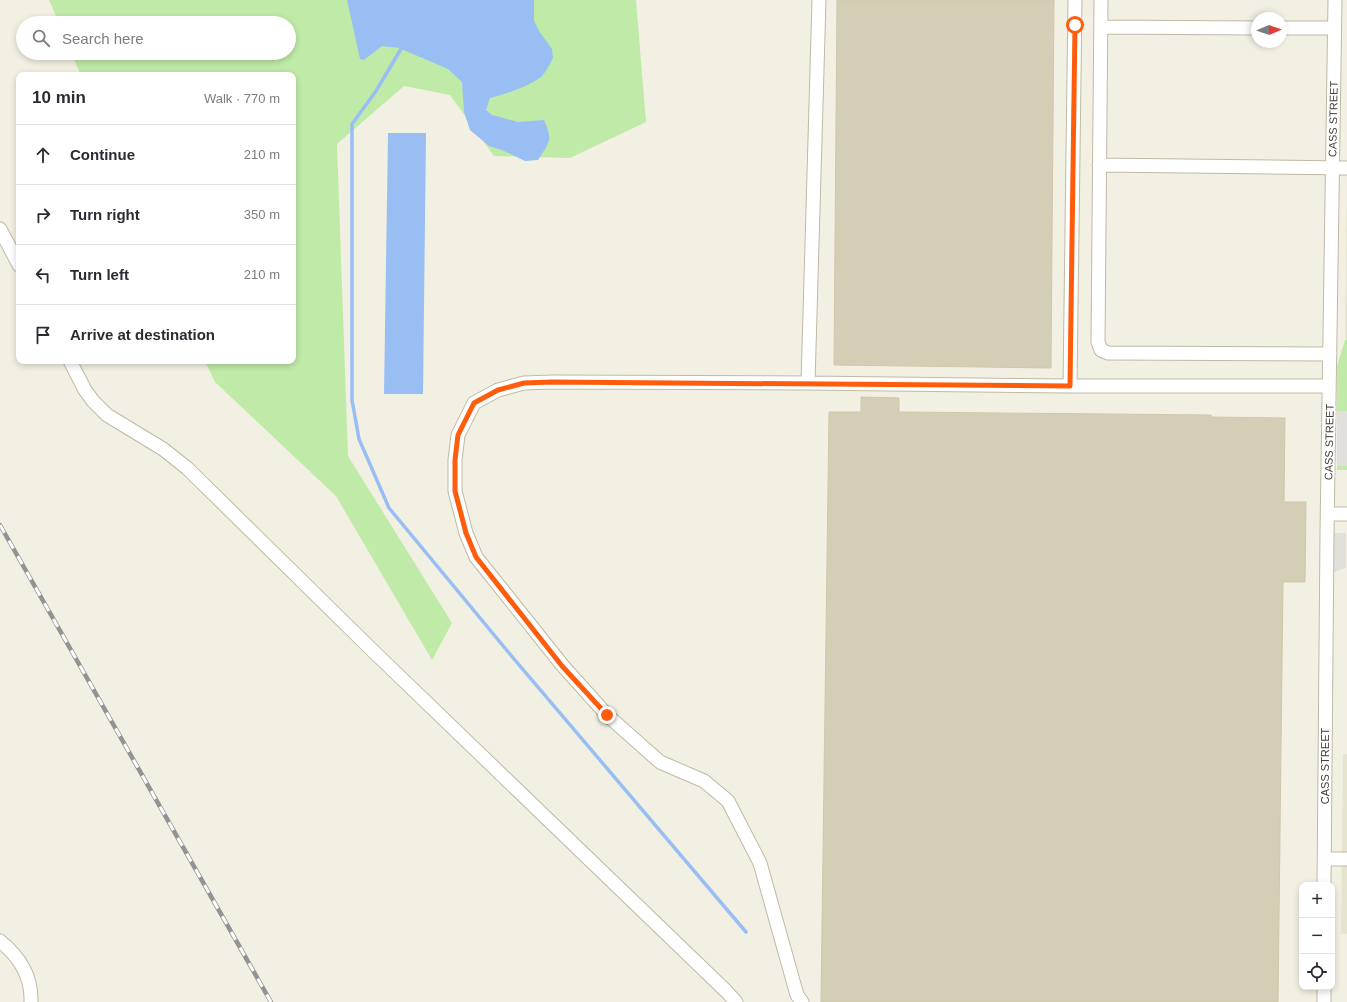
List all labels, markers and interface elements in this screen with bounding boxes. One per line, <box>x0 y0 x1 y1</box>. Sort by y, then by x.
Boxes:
north arrow <box>1251 12 1287 48</box>
search box <box>16 16 296 60</box>
route start <box>1066 16 1084 34</box>
icon: search <box>30 27 52 49</box>
text: Search here <box>62 30 144 47</box>
street label: CASS STREET <box>1326 80 1340 157</box>
text: 10 min <box>32 88 86 107</box>
text: Walk · 770 m <box>204 91 280 106</box>
icon: ahead <box>32 144 54 166</box>
text: Continue <box>70 146 135 163</box>
text: 210 m <box>244 147 280 162</box>
icon: right <box>32 204 54 226</box>
text: Turn right <box>70 206 140 223</box>
text: 350 m <box>244 207 280 222</box>
icon: left <box>32 264 54 286</box>
text: Turn left <box>70 266 129 283</box>
text: 210 m <box>244 267 280 282</box>
icon: arrive <box>32 324 54 346</box>
text: Arrive at destination <box>70 326 215 343</box>
street label: CASS STREET <box>1322 403 1336 480</box>
route end <box>598 706 616 724</box>
street label: CASS STREET <box>1319 728 1331 804</box>
map controls <box>1299 882 1335 990</box>
button: + <box>1299 882 1335 918</box>
button: − <box>1299 918 1335 954</box>
button: locate <box>1299 954 1335 990</box>

